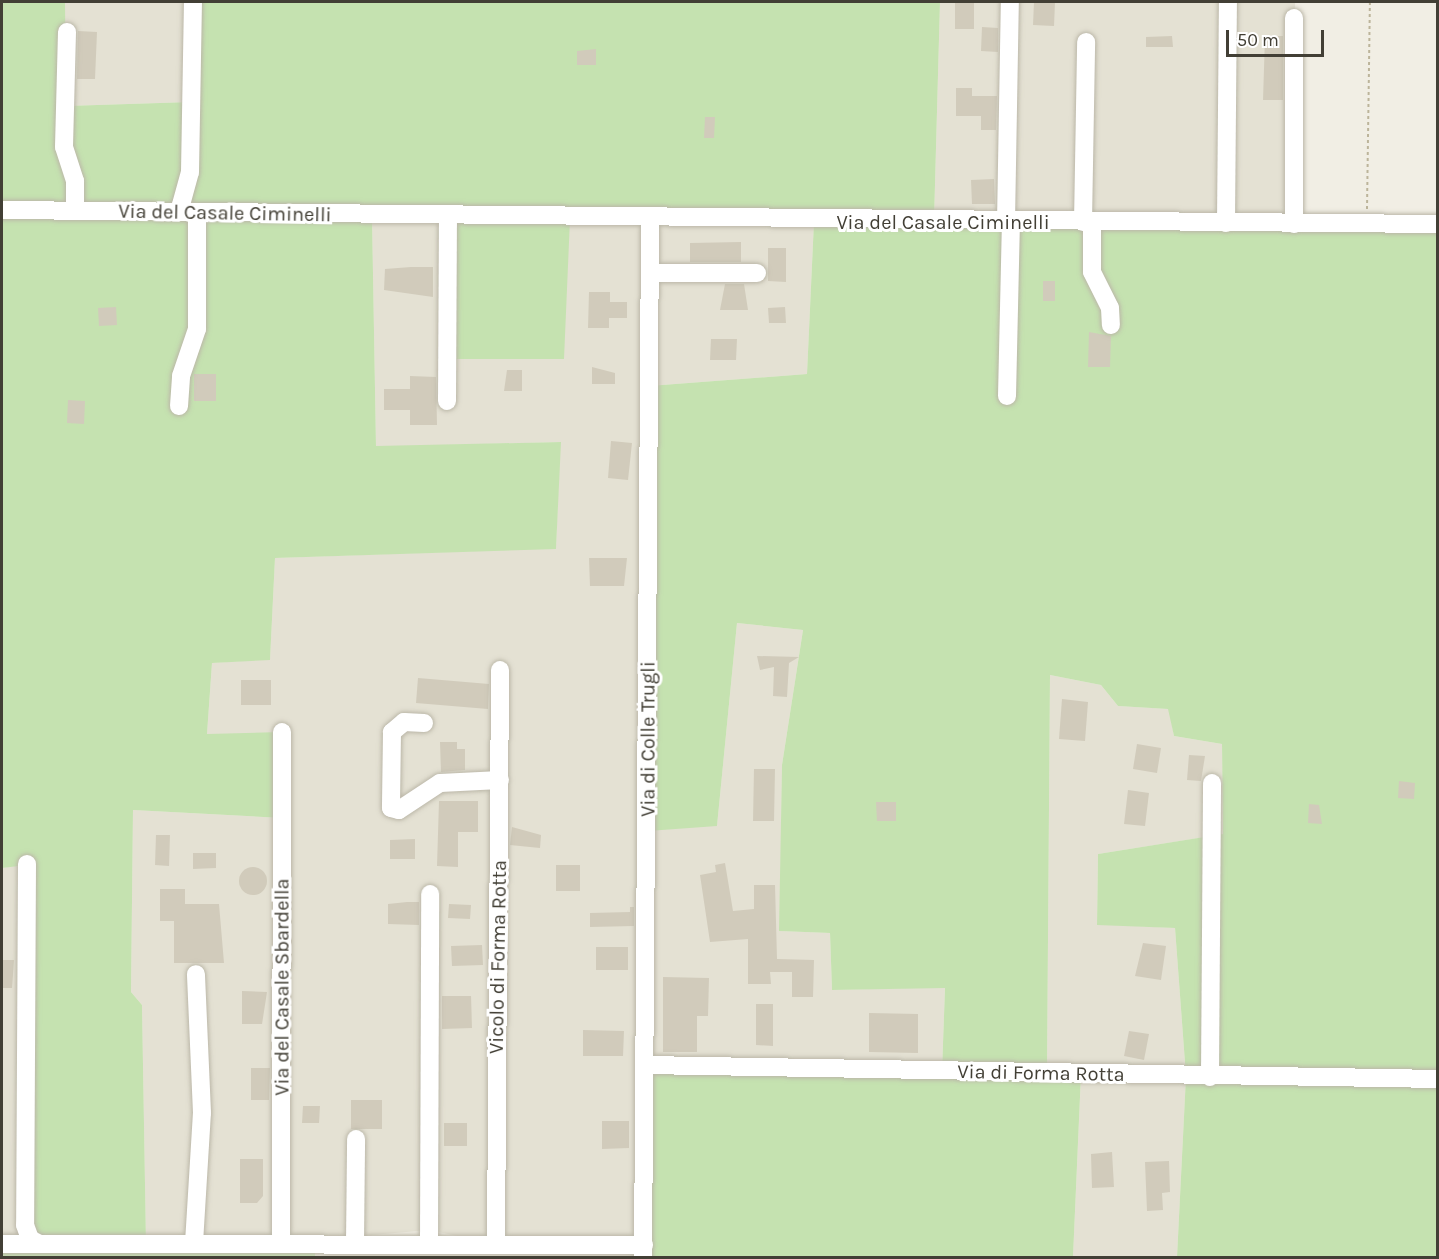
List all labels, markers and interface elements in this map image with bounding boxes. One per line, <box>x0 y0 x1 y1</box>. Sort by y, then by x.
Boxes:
scale bar <box>1229 18 1326 56</box>
text: 50 m <box>1237 29 1279 51</box>
street label: Via del Casale Ciminelli <box>118 199 332 227</box>
street label: Via del Casale Ciminelli <box>836 210 1050 234</box>
street label: Via di Colle Trugli <box>636 661 660 817</box>
street label: Vicolo di Forma Rotta <box>484 860 512 1054</box>
street label: Via del Casale Sbardella <box>270 878 294 1096</box>
street label: Via di Forma Rotta <box>957 1060 1125 1086</box>

